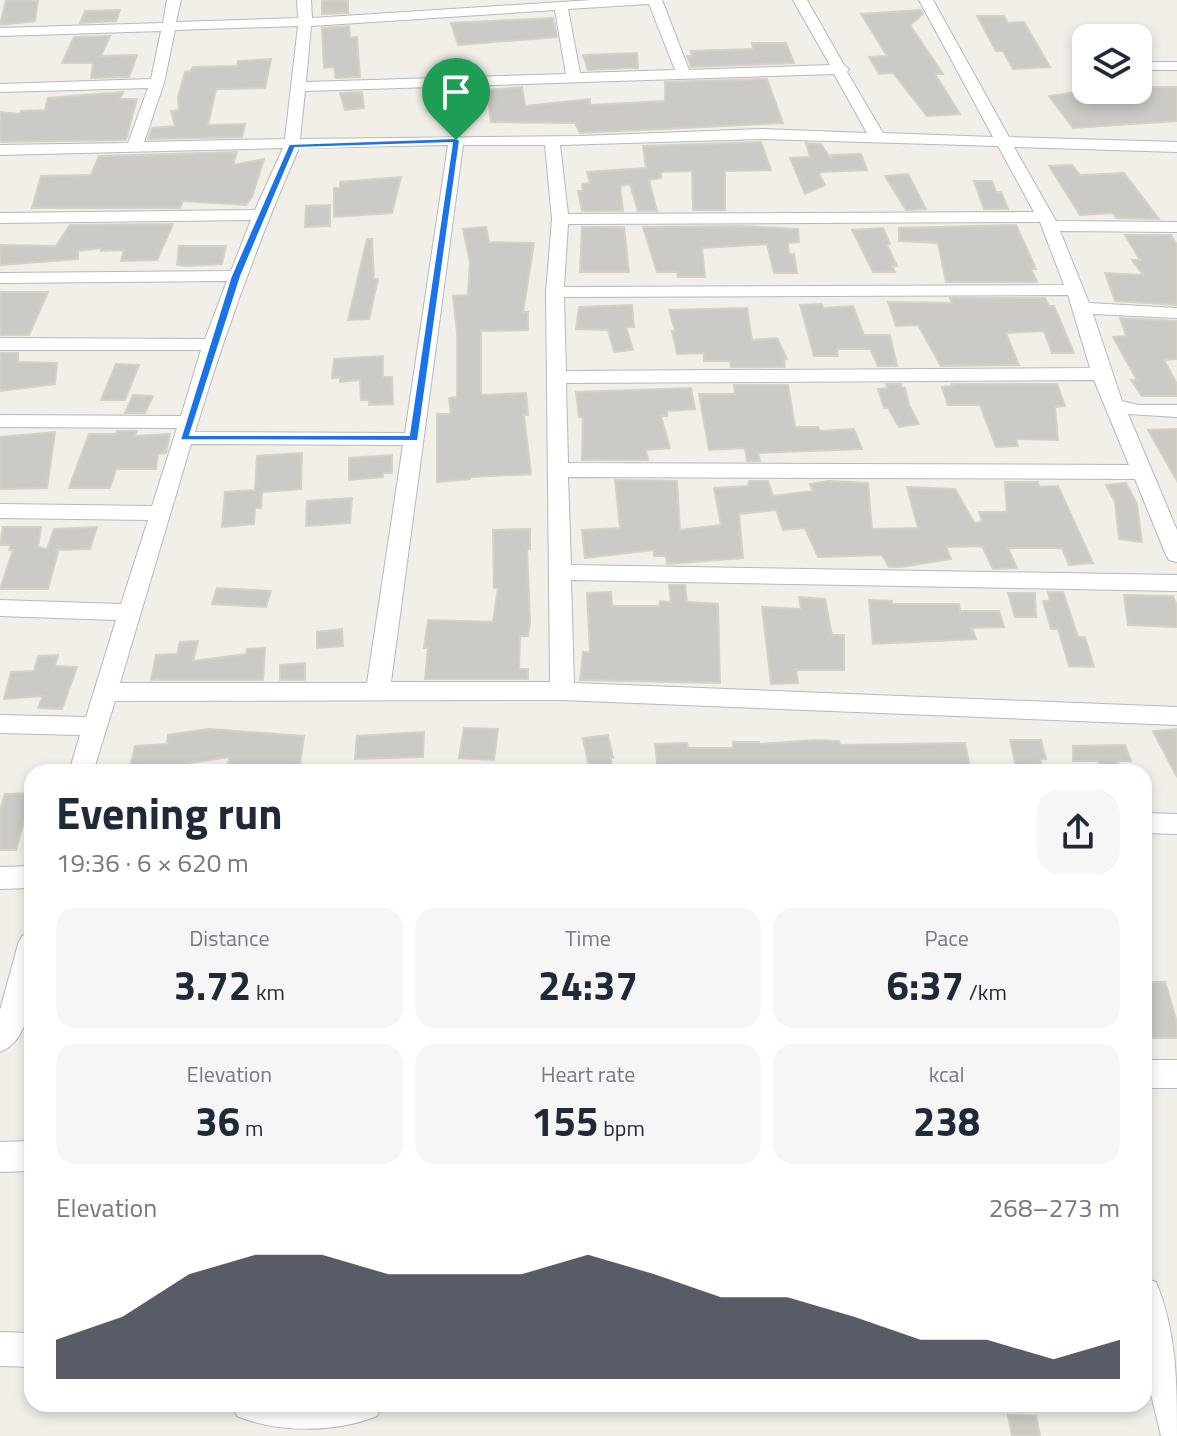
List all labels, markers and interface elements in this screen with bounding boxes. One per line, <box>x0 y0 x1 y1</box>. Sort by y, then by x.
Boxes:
map controls <box>1072 24 1152 104</box>
button: layers <box>1072 24 1152 104</box>
pin <box>422 58 490 140</box>
icon: arrive <box>434 70 478 114</box>
text: Evening run <box>56 779 283 846</box>
button: share <box>1036 790 1120 874</box>
text: 19:36 · 6 × 620 m <box>56 843 249 882</box>
text: Distance <box>189 921 270 955</box>
text: Time <box>565 921 611 955</box>
text: Pace <box>924 921 969 955</box>
text: 3.72 <box>174 955 251 1016</box>
text: 24:37 <box>538 955 638 1016</box>
text: 6:37 <box>887 955 964 1016</box>
text: km <box>251 975 285 1009</box>
text: /km <box>964 975 1007 1009</box>
text: Elevation <box>187 1057 272 1091</box>
text: Heart rate <box>541 1057 635 1091</box>
text: kcal <box>929 1057 965 1091</box>
text: 36 <box>195 1091 240 1152</box>
text: 155 <box>531 1091 598 1152</box>
text: 238 <box>913 1091 980 1152</box>
text: m <box>240 1111 263 1145</box>
text: bpm <box>598 1111 645 1145</box>
text: Elevation <box>56 1188 157 1227</box>
text: 268–273 m <box>989 1188 1120 1227</box>

